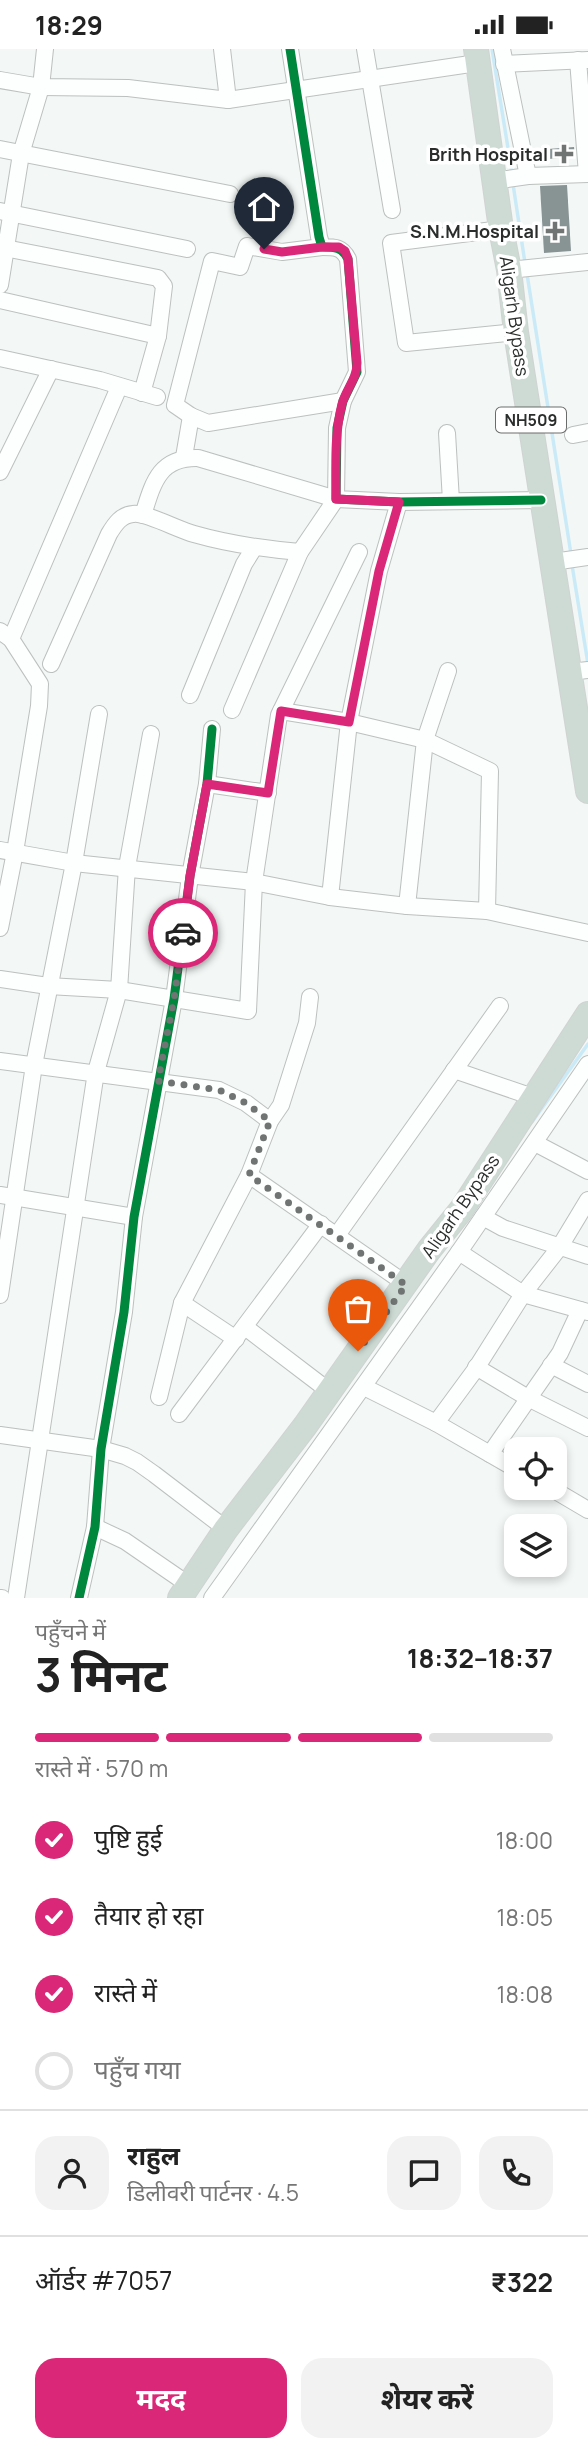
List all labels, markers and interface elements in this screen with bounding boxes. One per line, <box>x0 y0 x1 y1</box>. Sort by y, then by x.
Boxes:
text: 18:29 <box>35 7 103 43</box>
place label: Brith Hospital <box>429 142 548 166</box>
marker: Brith Hospital <box>554 144 574 164</box>
pin <box>234 177 294 249</box>
icon: home <box>245 188 283 226</box>
place label: S.N.M.Hospital <box>410 219 539 243</box>
marker: S.N.M.Hospital <box>545 221 565 241</box>
street label: Aligarh Bypass <box>495 254 535 378</box>
road number: NH509 <box>496 407 566 433</box>
courier <box>148 898 218 968</box>
icon: car <box>164 914 202 952</box>
street label: Aligarh Bypass <box>415 1149 505 1263</box>
pin <box>328 1279 388 1351</box>
icon: bag <box>339 1290 377 1328</box>
map controls <box>504 1437 567 1577</box>
button: locate <box>504 1437 567 1500</box>
button: layers <box>504 1514 567 1577</box>
text: पहुँचने में <box>35 1615 106 1647</box>
text: 18:32–18:37 <box>407 1640 553 1676</box>
text: 3 मिनट <box>35 1643 168 1706</box>
text: रास्ते में · 570 m <box>35 1752 168 1784</box>
text: पुष्टि हुई <box>94 1820 162 1856</box>
icon: check <box>35 1821 73 1859</box>
text: 18:00 <box>496 1824 553 1856</box>
text: तैयार हो रहा <box>94 1897 203 1933</box>
icon: check <box>35 1898 73 1936</box>
text: 18:05 <box>496 1901 553 1933</box>
text: रास्ते में <box>94 1974 157 2010</box>
icon: check <box>35 1975 73 2013</box>
text: 18:08 <box>496 1978 553 2010</box>
text: पहुँच गया <box>94 2051 181 2087</box>
button: person <box>35 2136 109 2210</box>
button: chat <box>387 2136 461 2210</box>
button: phone <box>479 2136 553 2210</box>
text: राहुल <box>127 2137 180 2173</box>
text: डिलीवरी पार्टनर · 4.5 <box>127 2176 299 2208</box>
text: ऑर्डर #7057 <box>35 2262 172 2298</box>
text: ₹322 <box>491 2264 553 2300</box>
button: मदद <box>35 2358 287 2438</box>
button: शेयर करें <box>301 2358 553 2438</box>

